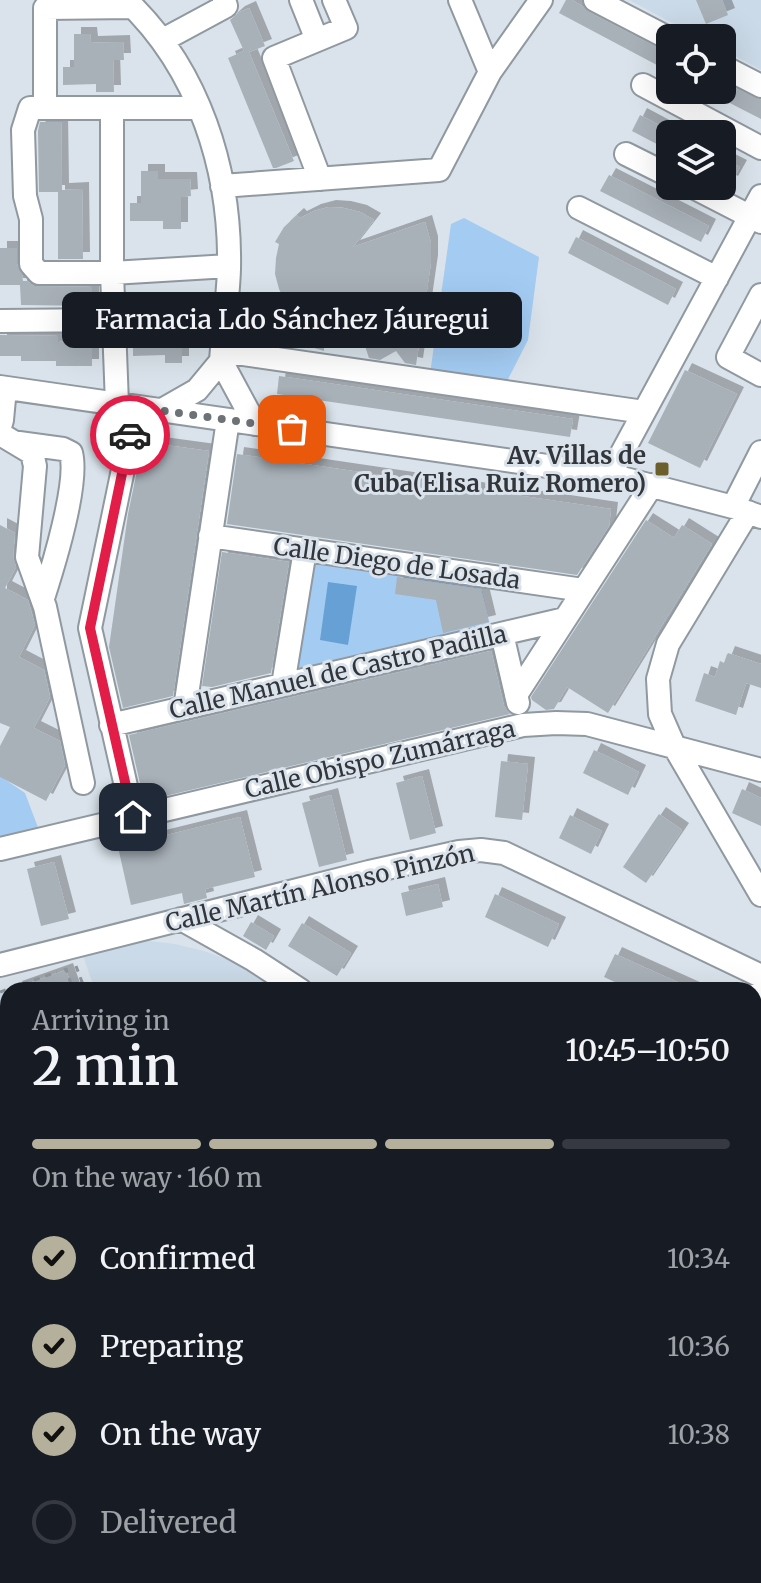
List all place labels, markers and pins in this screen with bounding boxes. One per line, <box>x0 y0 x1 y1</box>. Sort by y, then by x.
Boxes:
callout: Farmacia Ldo Sánchez Jáuregui <box>62 293 522 349</box>
pin <box>258 395 326 463</box>
place label: Av. Villas de Cuba(Elisa Ruiz Romero) <box>354 440 646 499</box>
marker: Av. Villas de Cuba(Elisa Ruiz Romero) <box>653 460 671 478</box>
pin <box>99 783 167 851</box>

